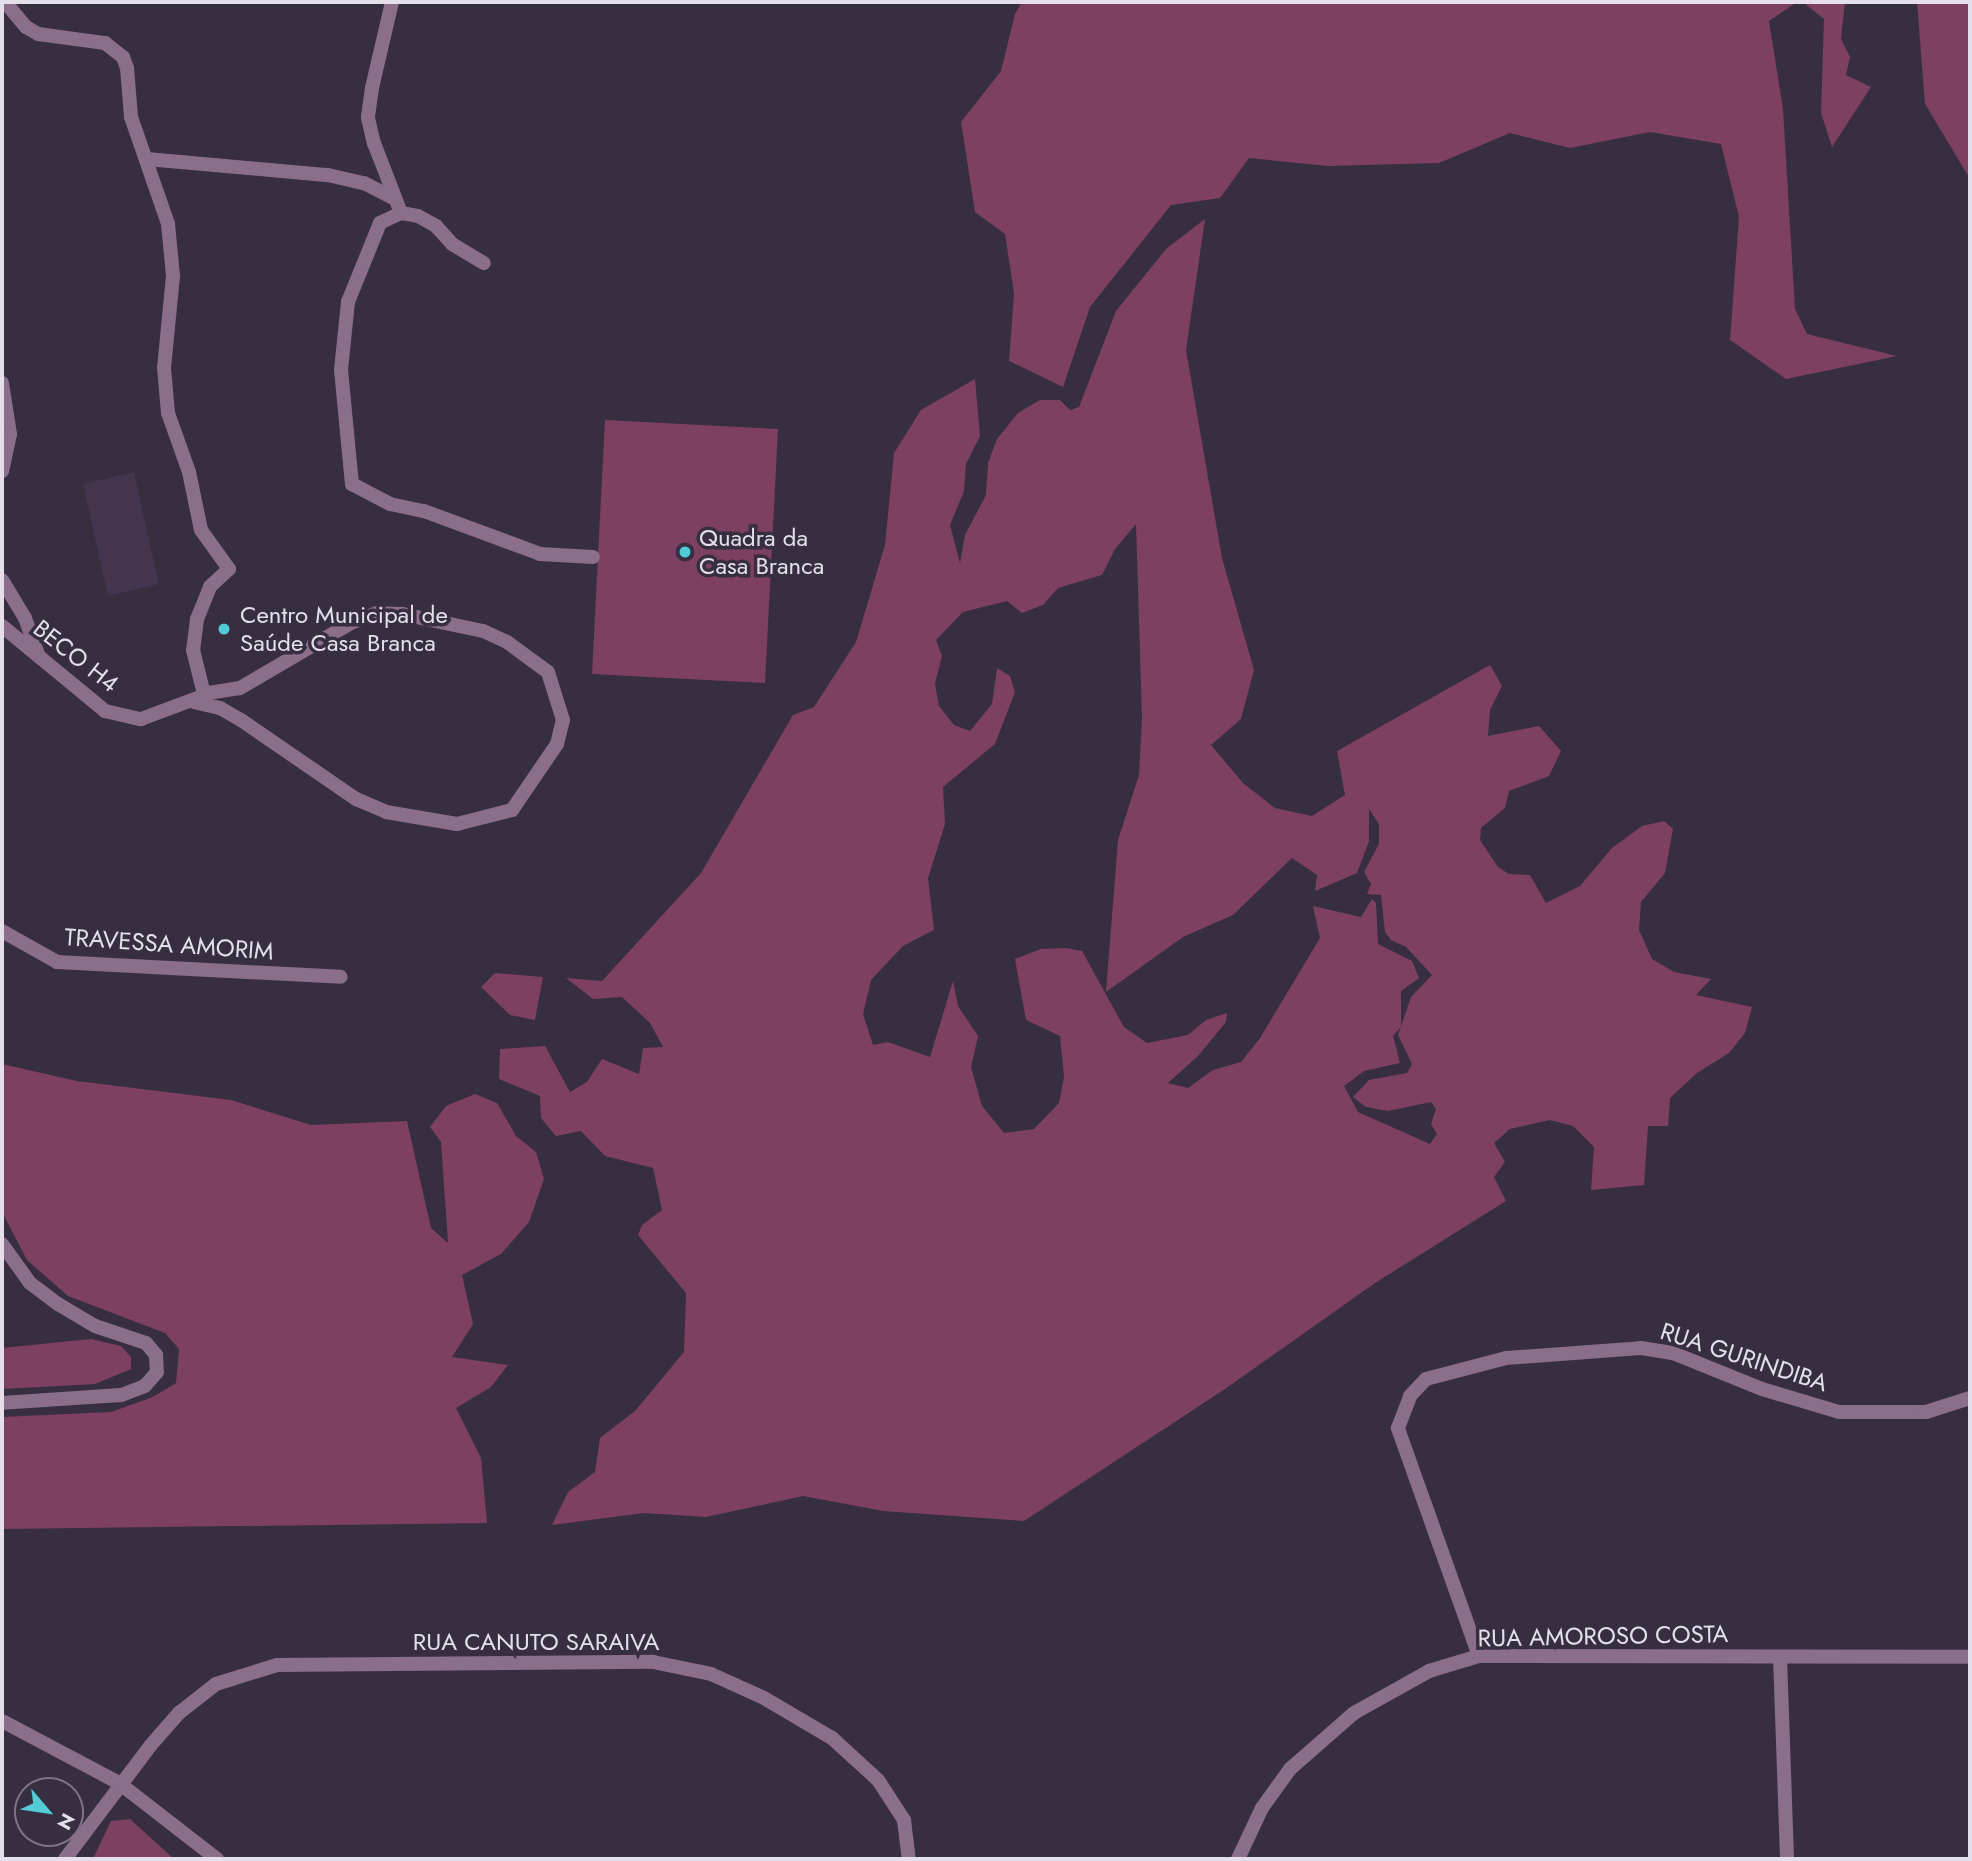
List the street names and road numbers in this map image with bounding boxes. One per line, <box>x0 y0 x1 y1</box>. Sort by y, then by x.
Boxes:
street label: BECO H4 <box>28 614 124 698</box>
street label: TRAVESSA AMORIM <box>64 922 274 966</box>
street label: RUA GURINDIBA <box>1657 1316 1831 1398</box>
street label: RUA AMOROSO COSTA <box>1477 1619 1729 1653</box>
street label: RUA CANUTO SARAIVA <box>413 1628 659 1656</box>

